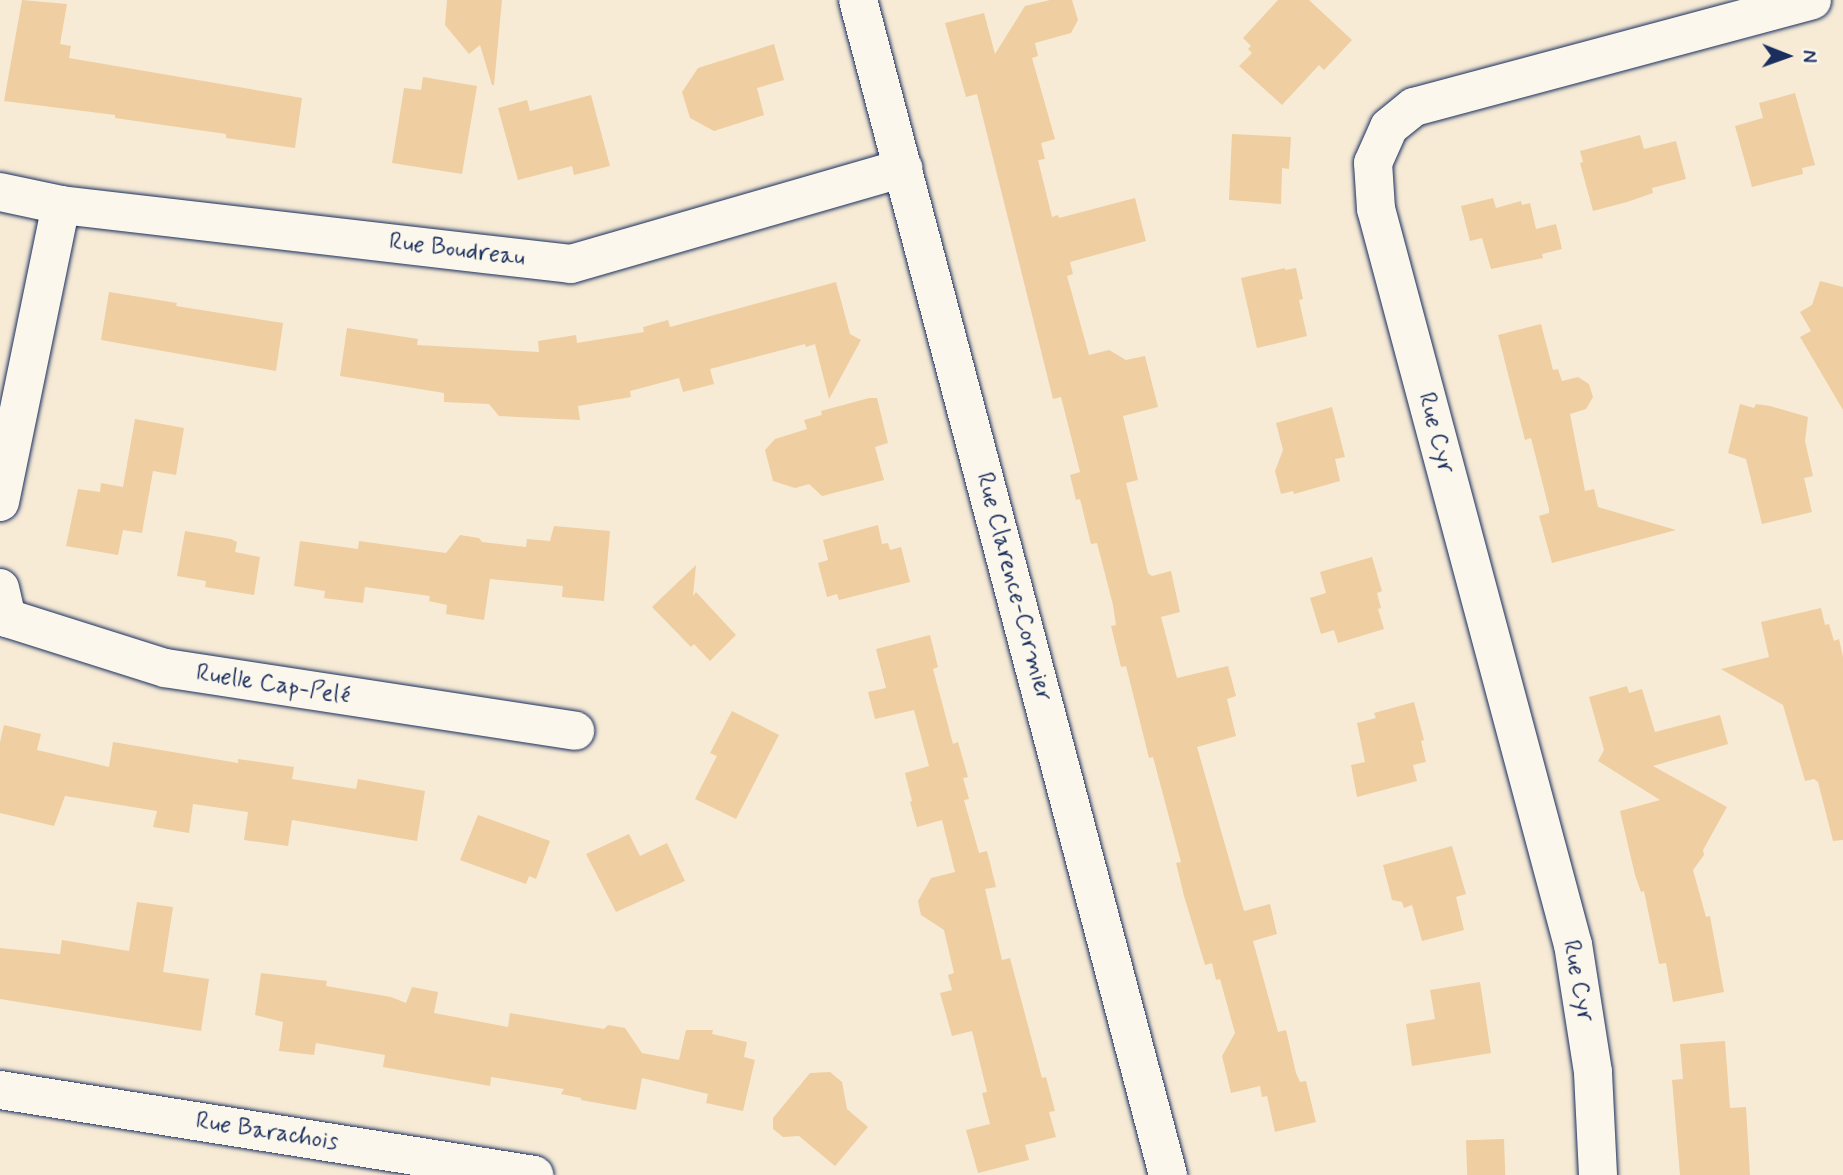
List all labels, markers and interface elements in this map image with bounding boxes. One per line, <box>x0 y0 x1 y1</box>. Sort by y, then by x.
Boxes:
north arrow <box>1752 21 1822 91</box>
text: N <box>1796 50 1821 63</box>
street label: Rue Boudreau <box>391 228 523 272</box>
street label: Rue Cyr <box>1411 389 1461 477</box>
street label: Rue Clarence-Cormier <box>970 470 1058 704</box>
street label: Ruelle Cap-Pelé <box>194 659 352 711</box>
street label: Rue Cyr <box>1556 938 1600 1024</box>
street label: Rue Barachois <box>195 1107 339 1157</box>

